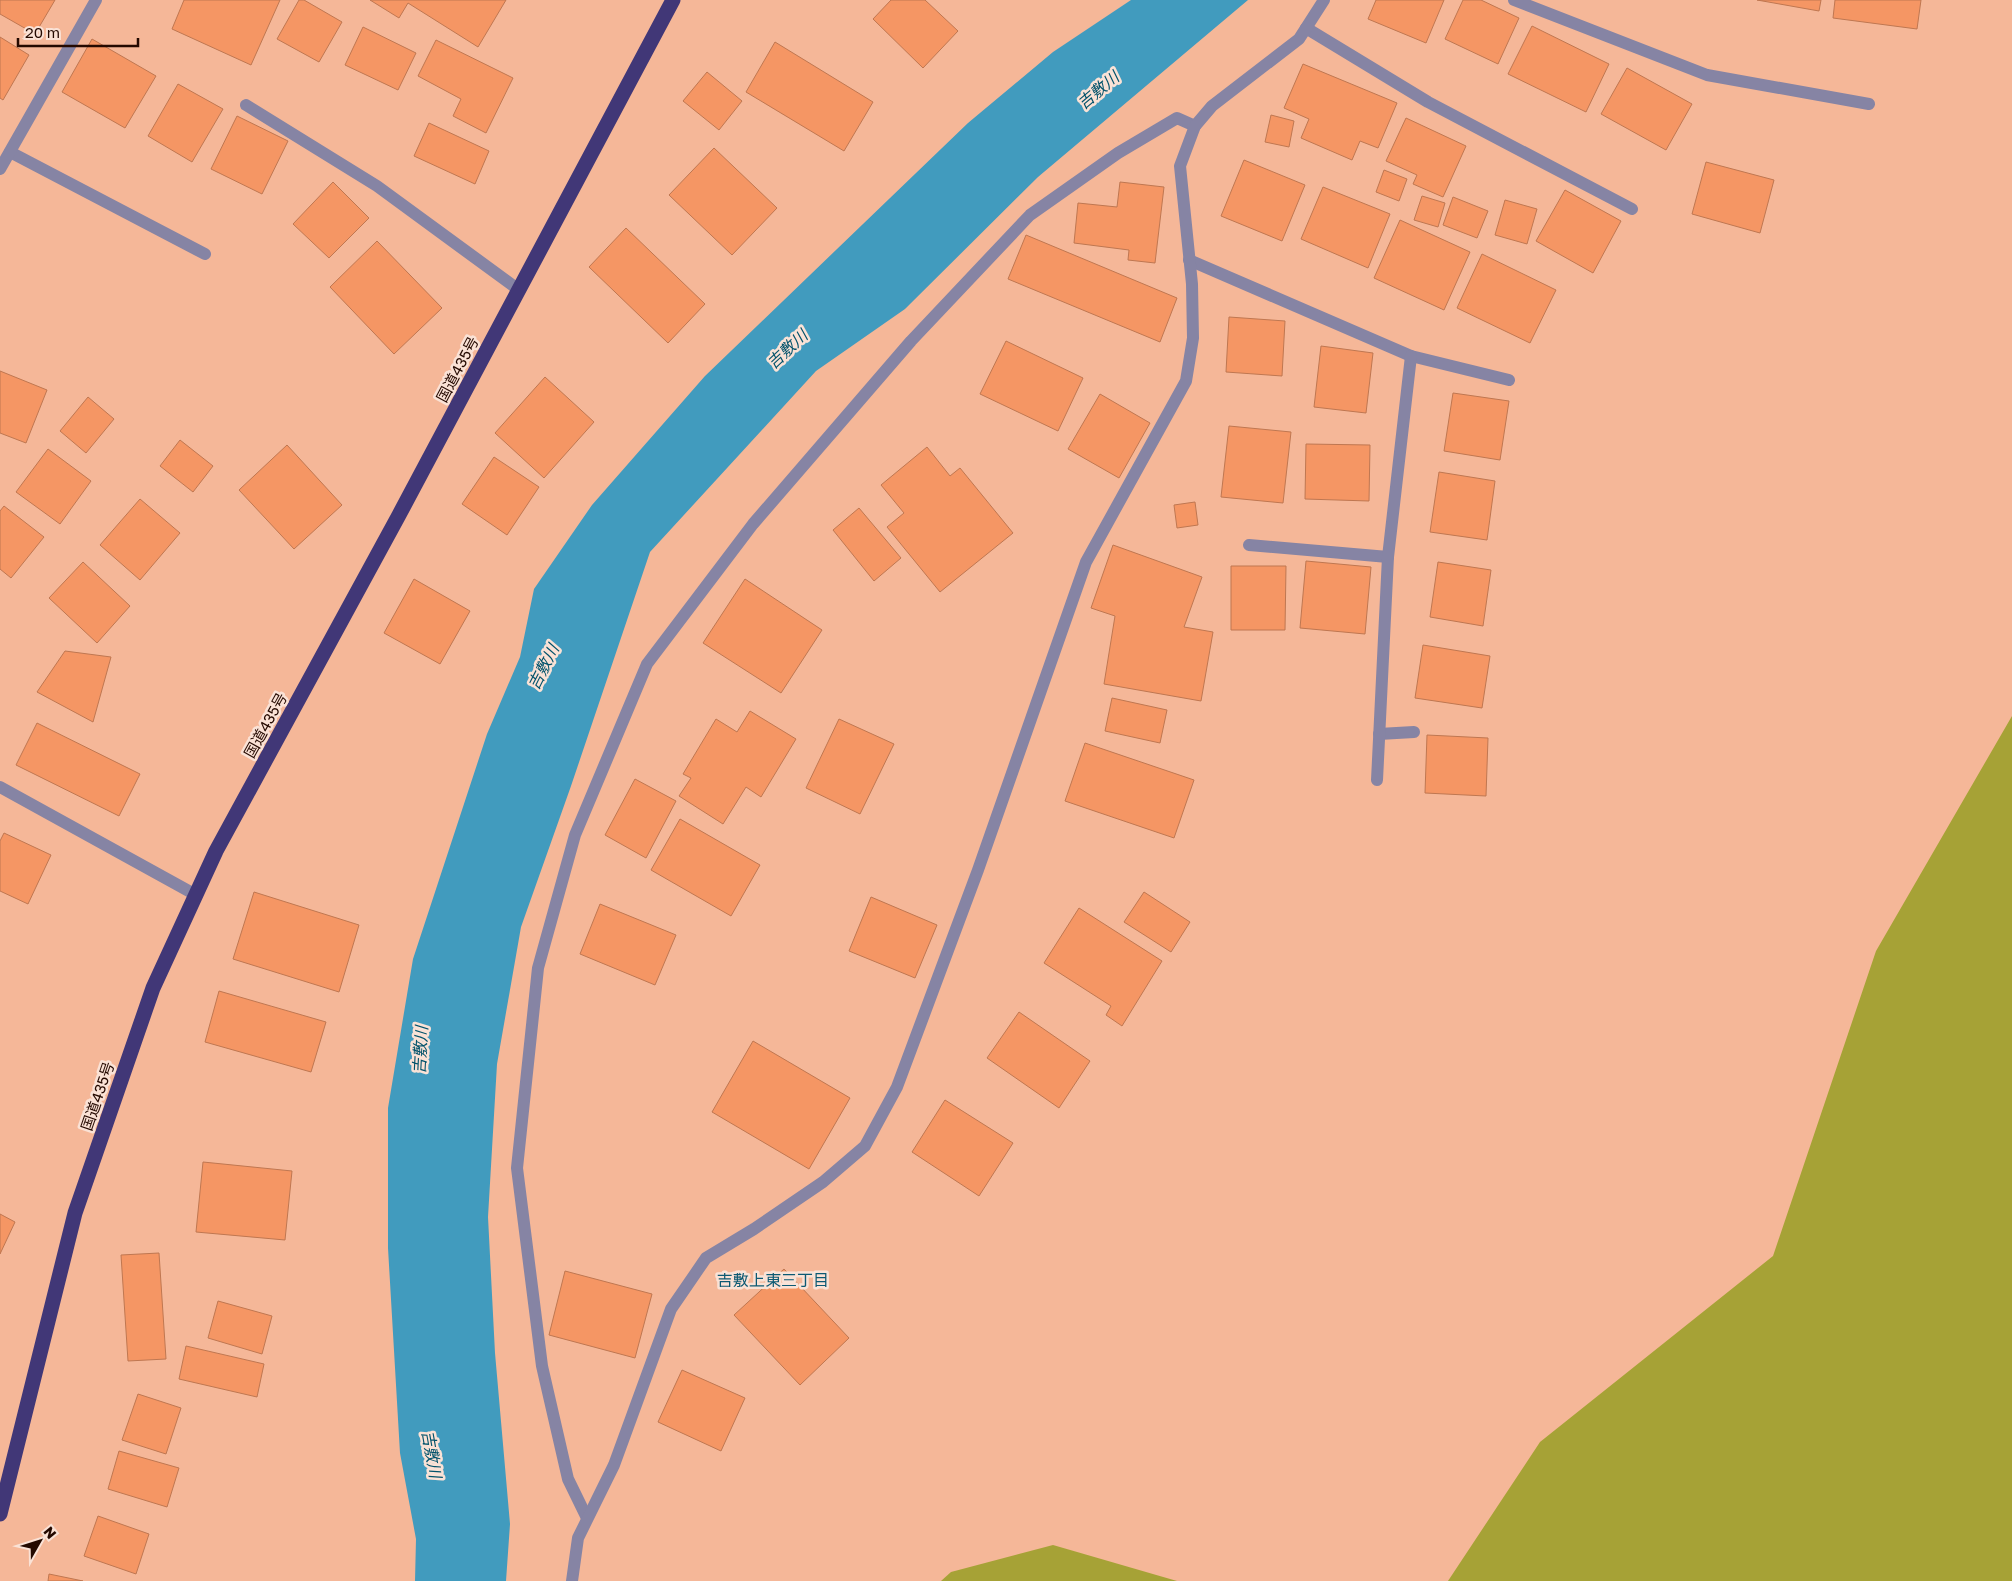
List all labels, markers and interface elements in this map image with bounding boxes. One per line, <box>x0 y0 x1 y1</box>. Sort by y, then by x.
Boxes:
scale bar <box>18 15 138 47</box>
text: 20 m <box>25 23 60 41</box>
water label: 吉敷川 <box>1073 66 1124 113</box>
water label: 吉敷川 <box>763 324 813 373</box>
street label: 国道435号 <box>432 333 482 405</box>
water label: 吉敷川 <box>523 639 564 693</box>
street label: 国道435号 <box>240 689 290 761</box>
water label: 吉敷川 <box>409 1024 431 1074</box>
street label: 国道435号 <box>77 1059 117 1133</box>
district label: 吉敷上東三丁目 <box>717 1270 829 1290</box>
water label: 吉敷川 <box>418 1429 446 1481</box>
north arrow <box>15 1516 65 1566</box>
text: N <box>41 1523 60 1542</box>

